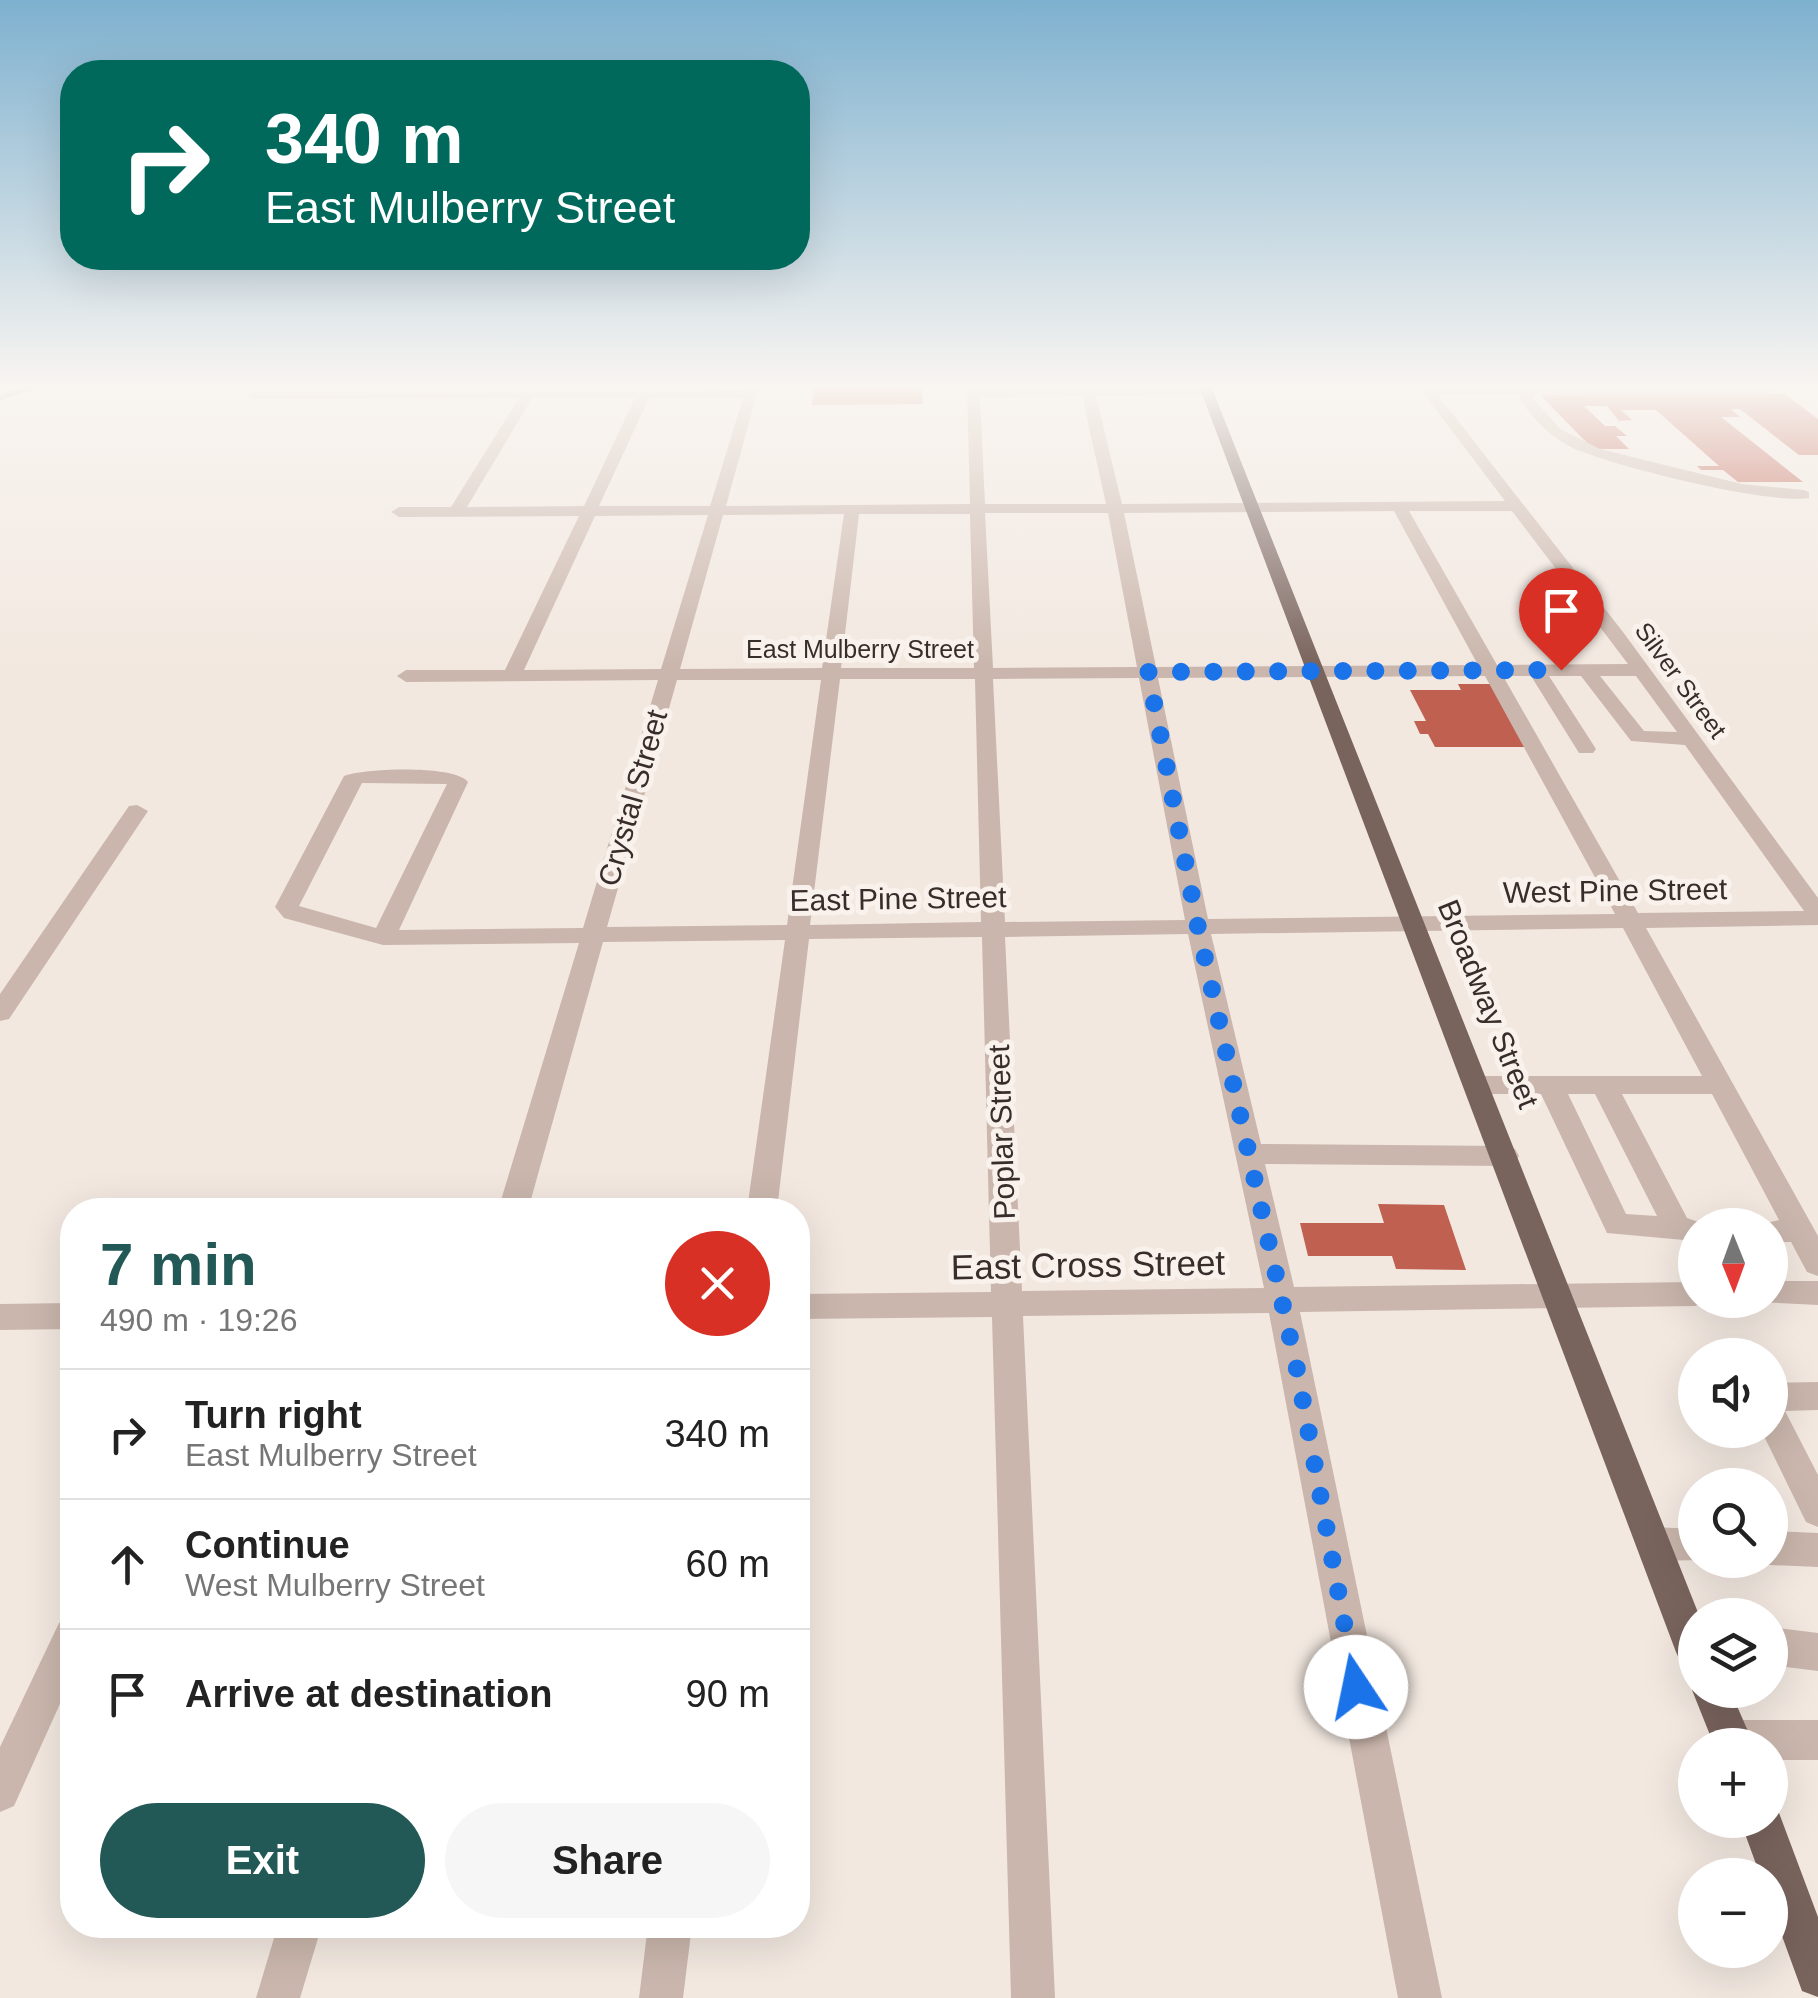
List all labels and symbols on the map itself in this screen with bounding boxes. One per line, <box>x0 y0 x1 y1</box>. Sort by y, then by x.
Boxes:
pin <box>1519 568 1604 671</box>
street label: Silver Street <box>1630 617 1732 743</box>
street label: East Mulberry Street <box>746 635 974 663</box>
street label: Crystal Street <box>592 705 674 890</box>
street label: West Pine Street <box>1502 872 1728 909</box>
street label: East Pine Street <box>789 880 1007 917</box>
street label: Broadway Street <box>1432 895 1546 1113</box>
street label: Poplar Street <box>982 1043 1021 1220</box>
north arrow <box>1678 1208 1788 1318</box>
street label: East Cross Street <box>951 1243 1226 1286</box>
position arrow <box>1304 1635 1408 1739</box>

